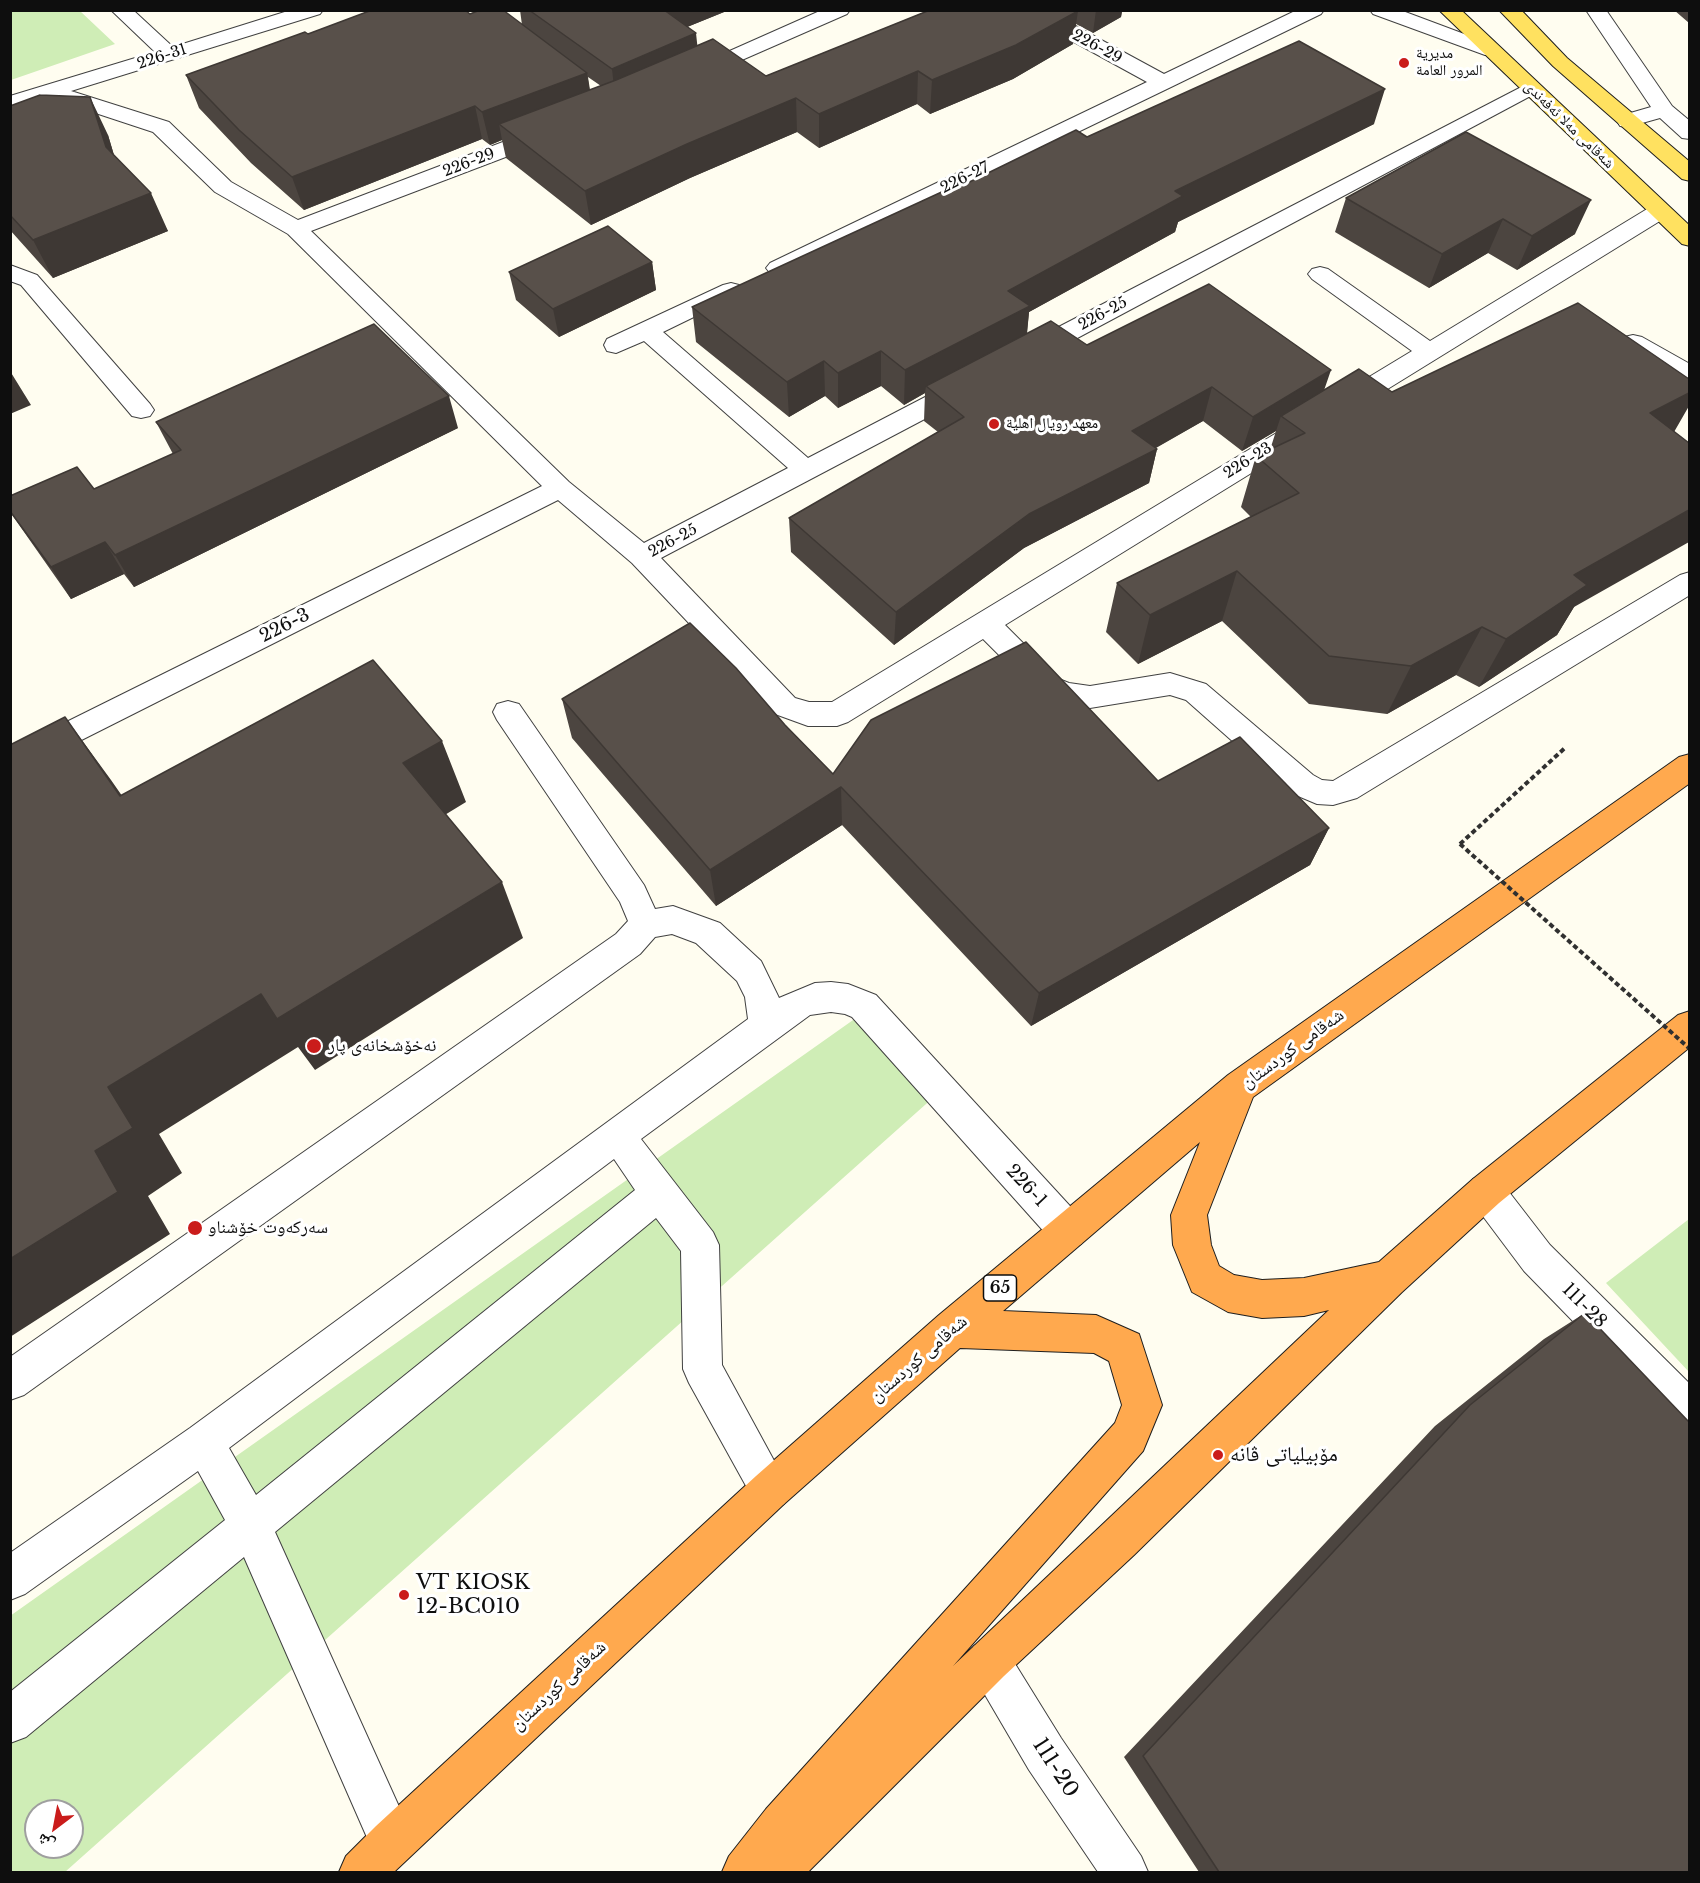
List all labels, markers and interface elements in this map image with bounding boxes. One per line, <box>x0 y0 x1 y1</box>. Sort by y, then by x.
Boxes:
street label: 226-29 <box>1069 26 1125 68</box>
street label: 226-31 <box>135 41 189 73</box>
place label: مديرية المرور العامة <box>1416 45 1482 80</box>
marker: مديرية المرور العامة <box>1397 56 1411 70</box>
street label: شەقامی مەلا ئەفەندی <box>1520 77 1618 173</box>
street label: 226-29 <box>441 145 497 181</box>
street label: 226-27 <box>938 159 992 197</box>
street label: 226-25 <box>1075 294 1131 334</box>
place label: معهد رويال اهلية <box>1006 415 1098 433</box>
marker: معهد رويال اهلية <box>987 417 1001 431</box>
street label: 226-23 <box>1221 439 1275 483</box>
street label: 226-25 <box>645 521 701 561</box>
street label: 226-3 <box>256 604 314 648</box>
street label: شەقامی کوردستان <box>1237 1005 1349 1093</box>
place label: نەخۆشخانەی پار <box>328 1035 436 1057</box>
marker: نەخۆشخانەی پار <box>305 1037 323 1055</box>
street label: 226-1 <box>1001 1160 1051 1212</box>
place label: سەرکەوت خۆشناو <box>208 1217 328 1239</box>
marker: سەرکەوت خۆشناو <box>186 1219 204 1237</box>
road number: 65 <box>984 1275 1016 1301</box>
street label: 111-28 <box>1557 1279 1611 1333</box>
street label: شەقامی کوردستان <box>866 1311 972 1407</box>
place label: مۆبیلیاتی ڤانە <box>1230 1442 1338 1468</box>
marker: مۆبیلیاتی ڤانە <box>1211 1448 1225 1462</box>
place label: VT KIOSK 12-BC010 <box>416 1570 530 1620</box>
marker: VT KIOSK 12-BC010 <box>397 1588 411 1602</box>
street label: شەقامی کوردستان <box>507 1637 611 1735</box>
street label: 111-20 <box>1027 1734 1083 1802</box>
north arrow <box>24 1799 84 1859</box>
text: ش <box>33 1830 58 1856</box>

